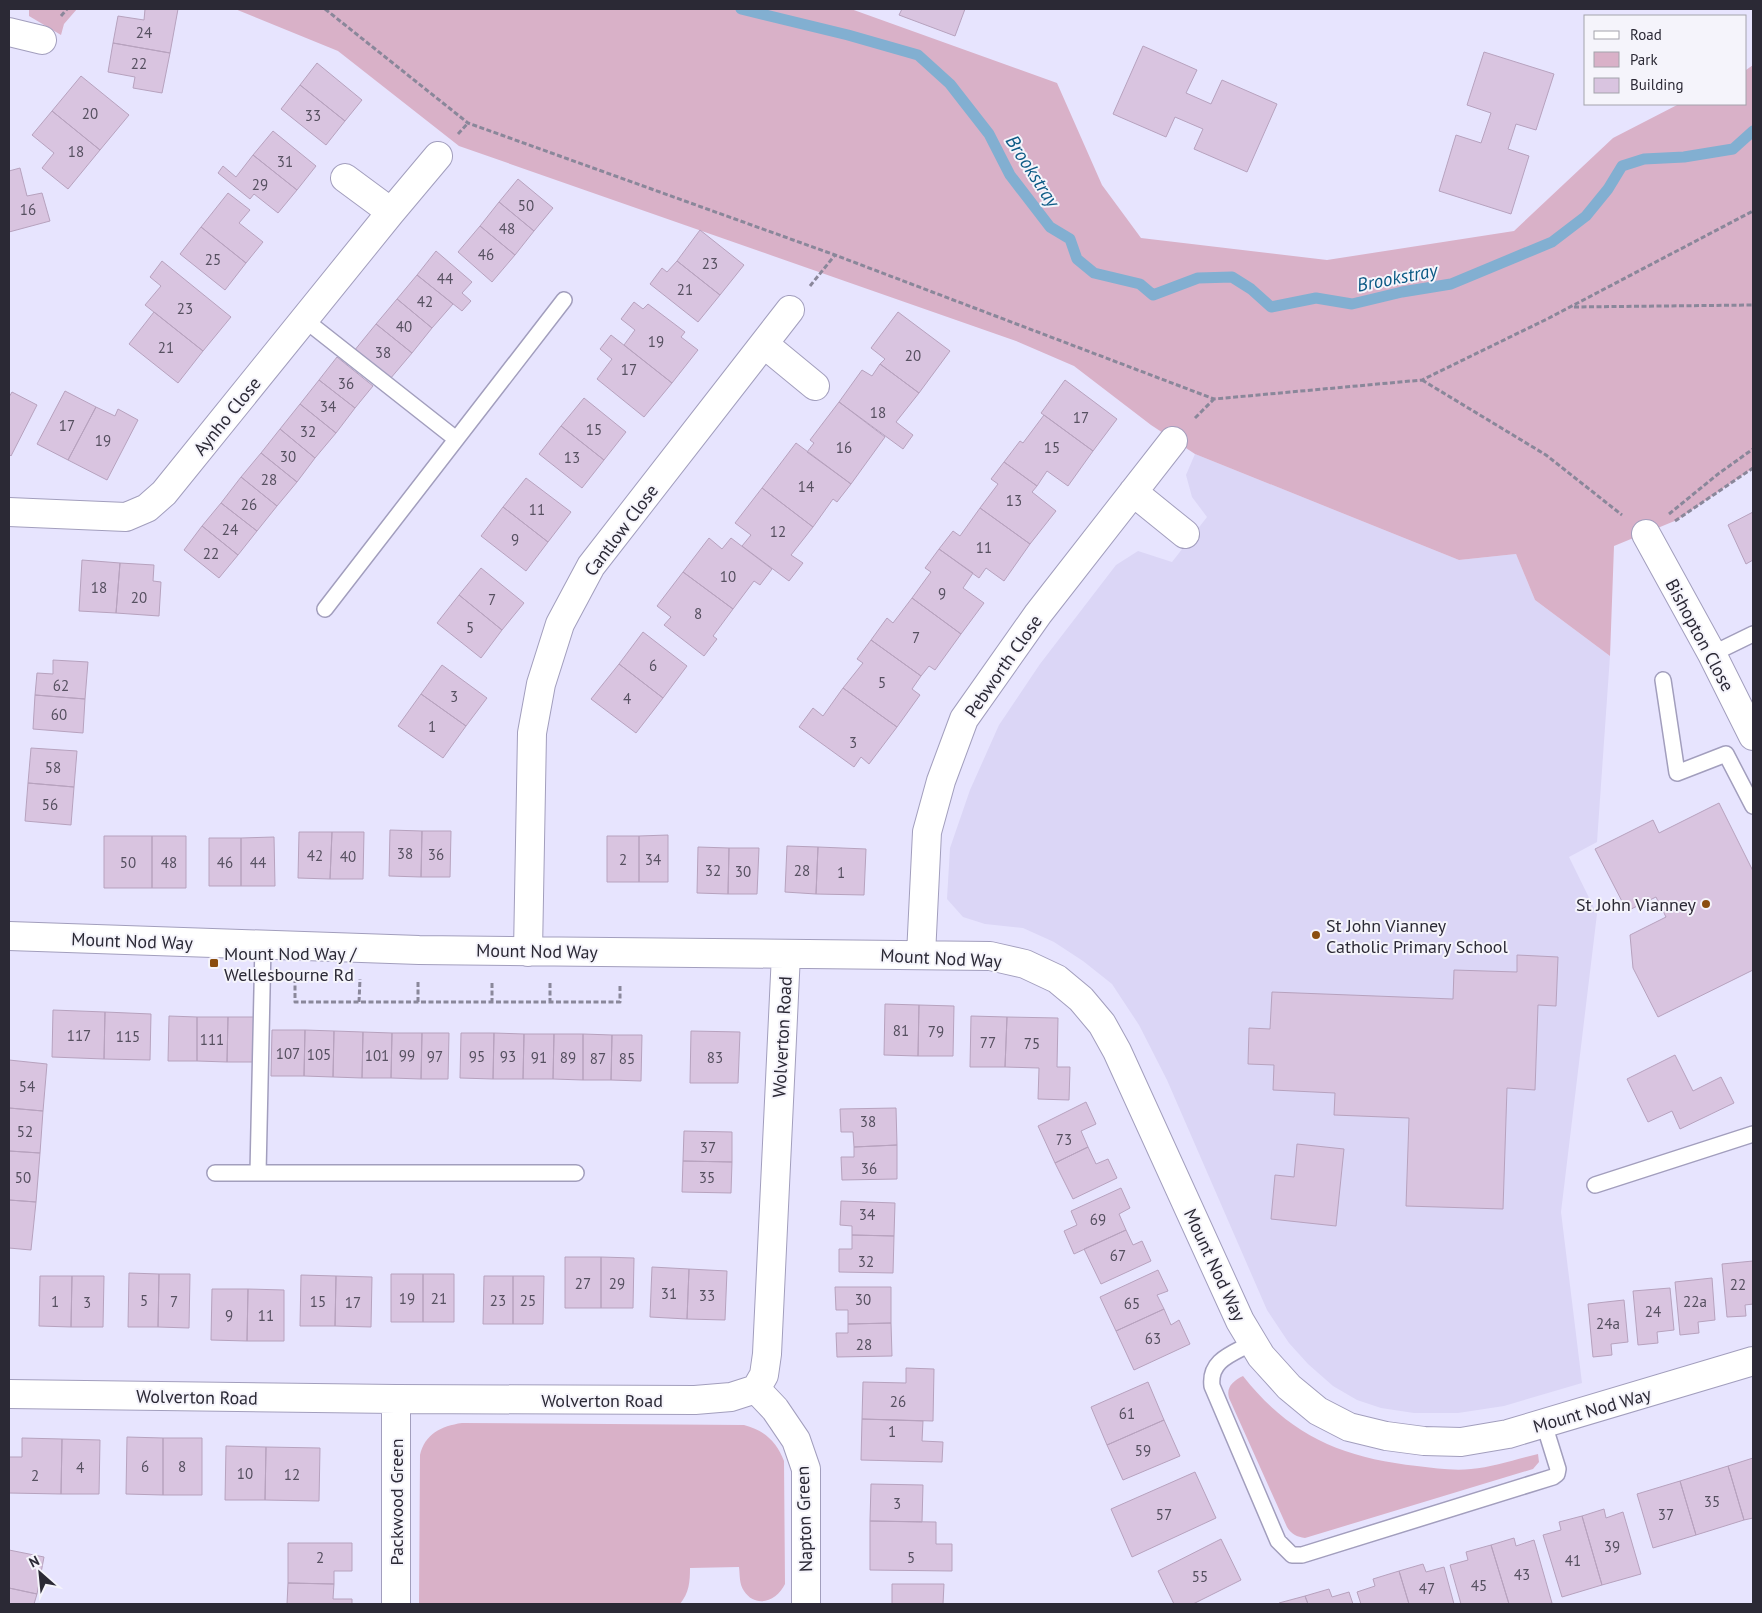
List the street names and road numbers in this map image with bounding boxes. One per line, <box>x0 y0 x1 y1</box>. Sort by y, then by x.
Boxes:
street label: Aynho Close <box>188 372 266 460</box>
street label: Cantlow Close <box>579 480 663 580</box>
street label: Bishopton Close <box>1661 575 1739 695</box>
street label: Pebworth Close <box>959 610 1047 722</box>
street label: Mount Nod Way <box>71 927 194 955</box>
street label: Mount Nod Way <box>476 938 599 964</box>
street label: Mount Nod Way <box>880 943 1003 973</box>
street label: Wolverton Road <box>767 976 797 1098</box>
street label: Mount Nod Way <box>1179 1205 1251 1326</box>
street label: Mount Nod Way <box>1530 1382 1654 1438</box>
street label: Wolverton Road <box>136 1384 258 1410</box>
street label: Wolverton Road <box>541 1389 663 1412</box>
street label: Packwood Green <box>385 1439 408 1566</box>
street label: Napton Green <box>791 1466 817 1572</box>

